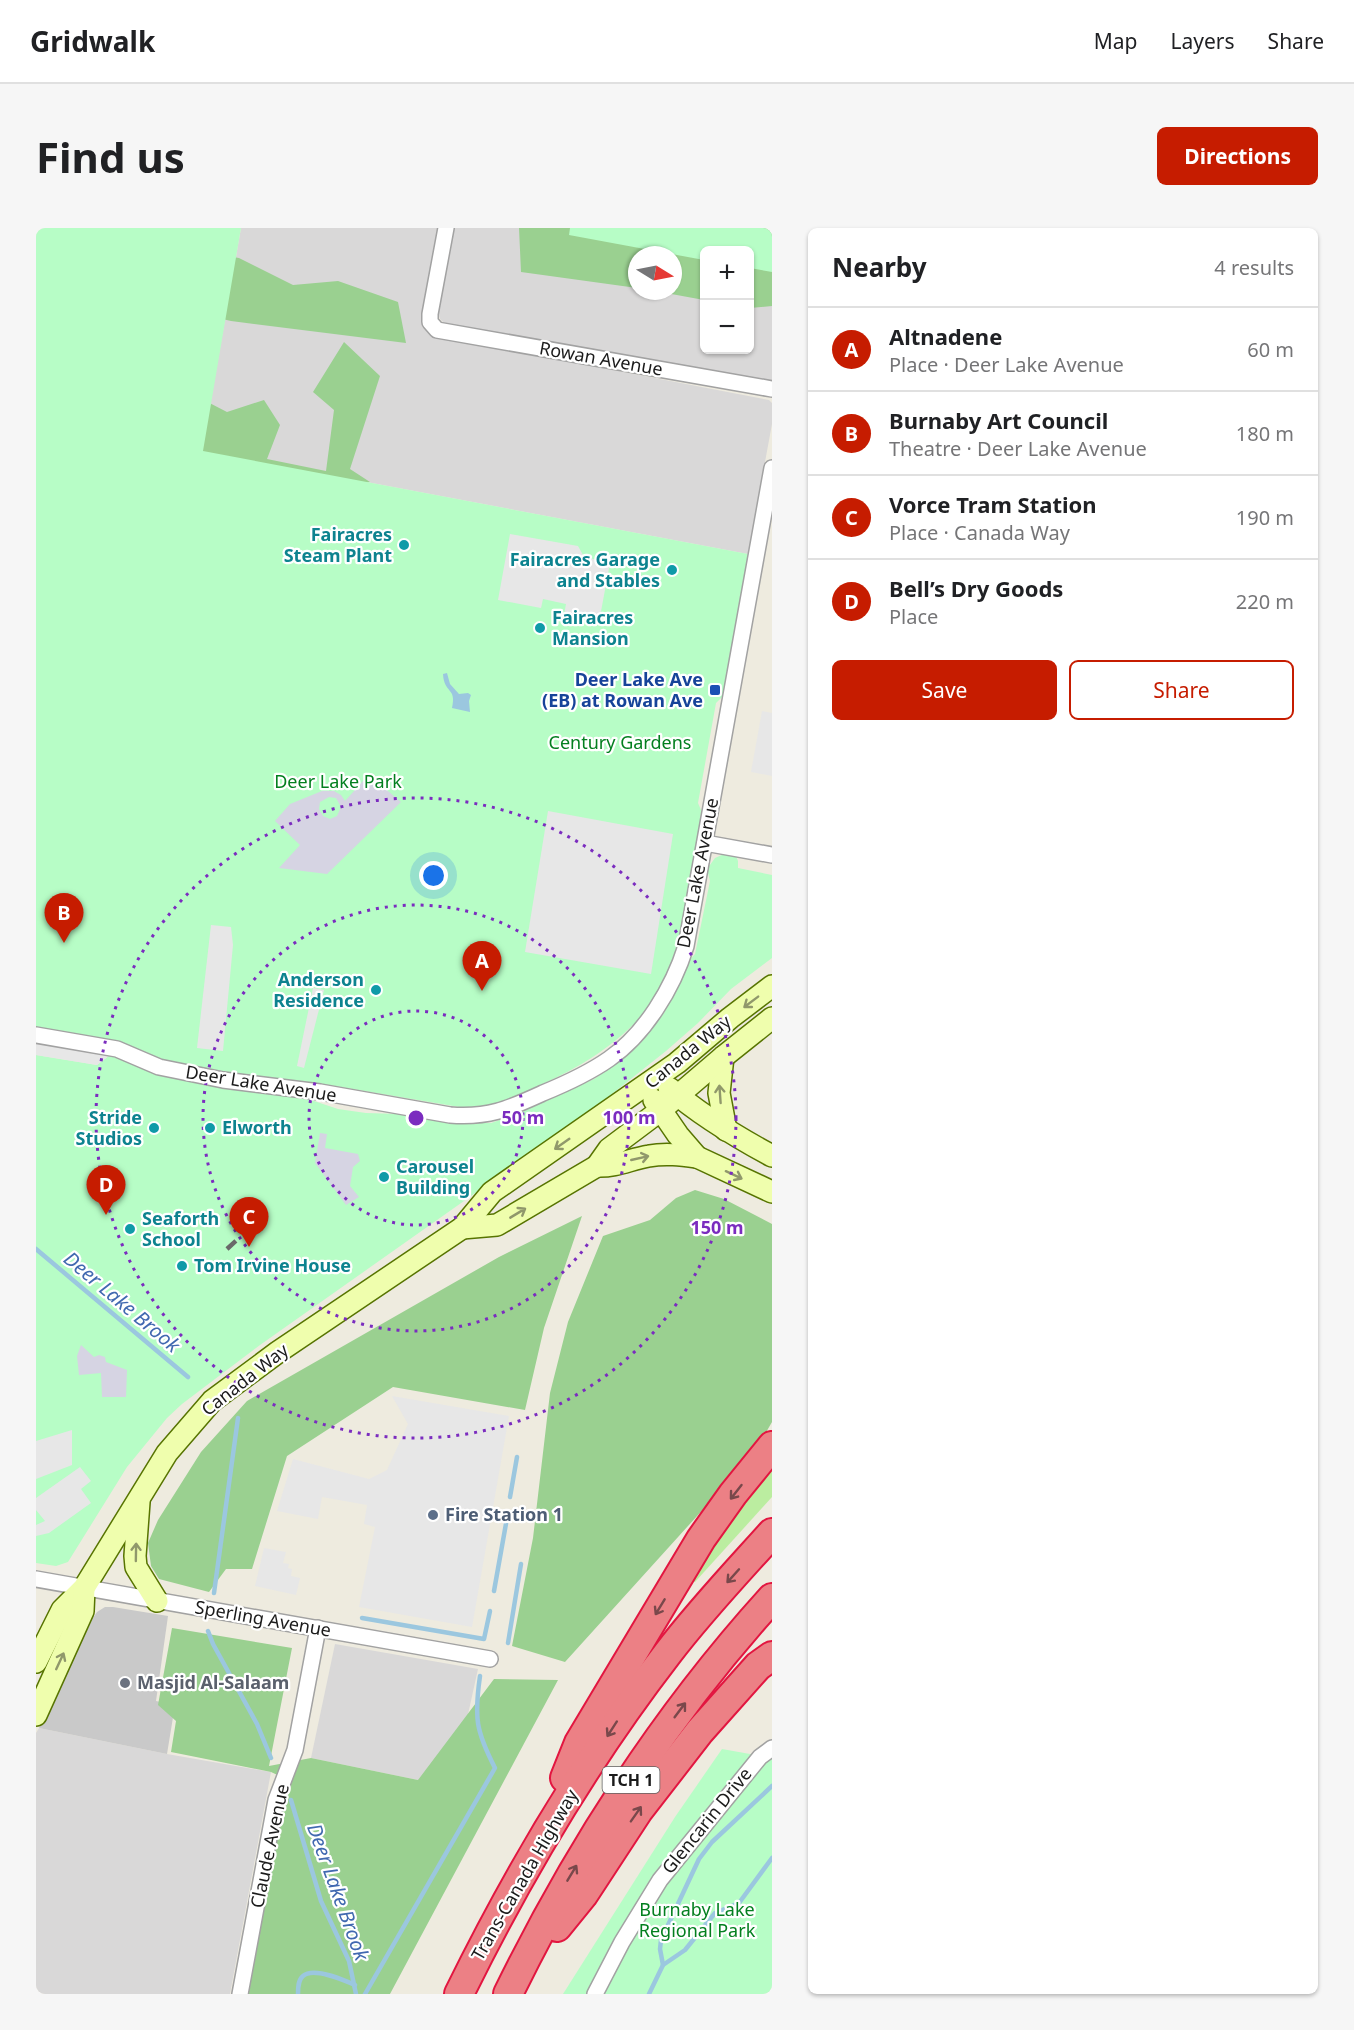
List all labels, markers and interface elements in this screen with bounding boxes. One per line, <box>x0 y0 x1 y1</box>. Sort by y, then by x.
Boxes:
text: Gridwalk <box>30 22 155 60</box>
text: Map <box>1094 27 1138 55</box>
text: Layers <box>1171 27 1235 55</box>
text: Share <box>1268 27 1324 55</box>
button: Directions <box>1157 127 1318 185</box>
text: Find us <box>36 128 185 185</box>
north arrow <box>628 246 682 300</box>
map controls <box>700 246 754 354</box>
button: + <box>700 246 754 300</box>
text: Nearby <box>832 249 927 285</box>
text: 4 results <box>1214 254 1294 281</box>
button: − <box>700 300 754 354</box>
text: Altnadene <box>889 321 1002 351</box>
street label: Rowan Avenue <box>538 335 665 381</box>
text: A <box>845 336 858 363</box>
text: 60 m <box>1247 336 1294 363</box>
text: Place · Deer Lake Avenue <box>889 351 1124 378</box>
text: Burnaby Art Council <box>889 405 1108 435</box>
text: B <box>845 420 858 447</box>
text: 180 m <box>1236 420 1294 447</box>
text: Theatre · Deer Lake Avenue <box>889 435 1147 462</box>
text: Vorce Tram Station <box>889 489 1097 519</box>
text: C <box>845 504 858 531</box>
text: 190 m <box>1236 504 1294 531</box>
text: Place · Canada Way <box>889 519 1070 546</box>
place label: Fairacres Steam Plant <box>284 522 392 567</box>
marker: Fairacres Steam Plant <box>397 538 411 552</box>
place label: Fairacres Garage and Stables <box>510 547 660 592</box>
marker: Fairacres Garage and Stables <box>665 563 679 577</box>
text: Bell’s Dry Goods <box>889 573 1063 603</box>
text: D <box>844 588 859 615</box>
text: 220 m <box>1236 588 1294 615</box>
text: Place <box>889 603 938 630</box>
place label: Fairacres Mansion <box>552 605 633 650</box>
marker: Fairacres Mansion <box>533 621 547 635</box>
button: Save <box>832 660 1057 720</box>
button: Share <box>1069 660 1294 720</box>
place label: Deer Lake Ave (EB) at Rowan Ave <box>542 667 703 712</box>
marker: Deer Lake Ave (EB) at Rowan Ave <box>708 683 722 697</box>
park label: Century Gardens <box>549 730 691 754</box>
park label: Deer Lake Park <box>274 769 402 793</box>
street label: Deer Lake Avenue <box>671 796 723 950</box>
your location <box>419 861 448 890</box>
pin: B <box>45 894 84 943</box>
pin: A <box>462 942 502 991</box>
place label: Anderson Residence <box>273 967 364 1012</box>
marker: Anderson Residence <box>369 983 383 997</box>
one-way arrow <box>744 996 760 1008</box>
street label: Canada Way <box>639 1009 736 1093</box>
street label: Deer Lake Avenue <box>184 1059 338 1107</box>
one-way arrow <box>715 1084 726 1104</box>
place label: Stride Studios <box>76 1105 142 1150</box>
text: 50 m <box>502 1105 544 1129</box>
text: 100 m <box>602 1105 656 1129</box>
centre of rings <box>406 1108 426 1128</box>
place label: Elworth <box>222 1115 292 1139</box>
marker: Stride Studios <box>147 1121 161 1135</box>
marker: Elworth <box>203 1121 217 1135</box>
one-way arrow <box>555 1138 571 1150</box>
one-way arrow <box>630 1152 649 1163</box>
place label: Carousel Building <box>396 1154 474 1199</box>
pin: D <box>86 1166 126 1215</box>
one-way arrow <box>725 1169 743 1181</box>
marker: Carousel Building <box>377 1170 391 1184</box>
pin: C <box>230 1198 268 1247</box>
place label: Seaforth School <box>142 1206 219 1251</box>
one-way arrow <box>509 1207 526 1219</box>
text: 150 m <box>690 1215 744 1239</box>
marker: Seaforth School <box>123 1222 137 1236</box>
water label: Deer Lake Brook <box>58 1245 187 1359</box>
place label: Tom Irvine House <box>194 1253 351 1277</box>
marker: Tom Irvine House <box>175 1259 189 1273</box>
street label: Canada Way <box>196 1337 293 1421</box>
one-way arrow <box>729 1483 742 1499</box>
place label: Fire Station 1 <box>445 1502 563 1526</box>
marker: Fire Station 1 <box>426 1508 440 1522</box>
one-way arrow <box>130 1543 142 1563</box>
one-way arrow <box>726 1568 740 1583</box>
street label: Sperling Avenue <box>193 1594 333 1642</box>
one-way arrow <box>654 1598 666 1615</box>
one-way arrow <box>55 1653 67 1671</box>
place label: Masjid Al-Salaam <box>137 1670 289 1694</box>
marker: Masjid Al-Salaam <box>118 1676 132 1690</box>
one-way arrow <box>674 1703 686 1719</box>
one-way arrow <box>606 1720 618 1737</box>
street label: Glencarin Drive <box>656 1762 757 1879</box>
road number: TCH 1 <box>602 1767 660 1793</box>
street label: Claude Avenue <box>244 1782 294 1910</box>
street label: Trans-Canada Highway <box>465 1784 583 1964</box>
one-way arrow <box>630 1807 642 1823</box>
water label: Deer Lake Brook <box>301 1820 376 1965</box>
one-way arrow <box>567 1865 579 1882</box>
park label: Burnaby Lake Regional Park <box>639 1897 756 1942</box>

